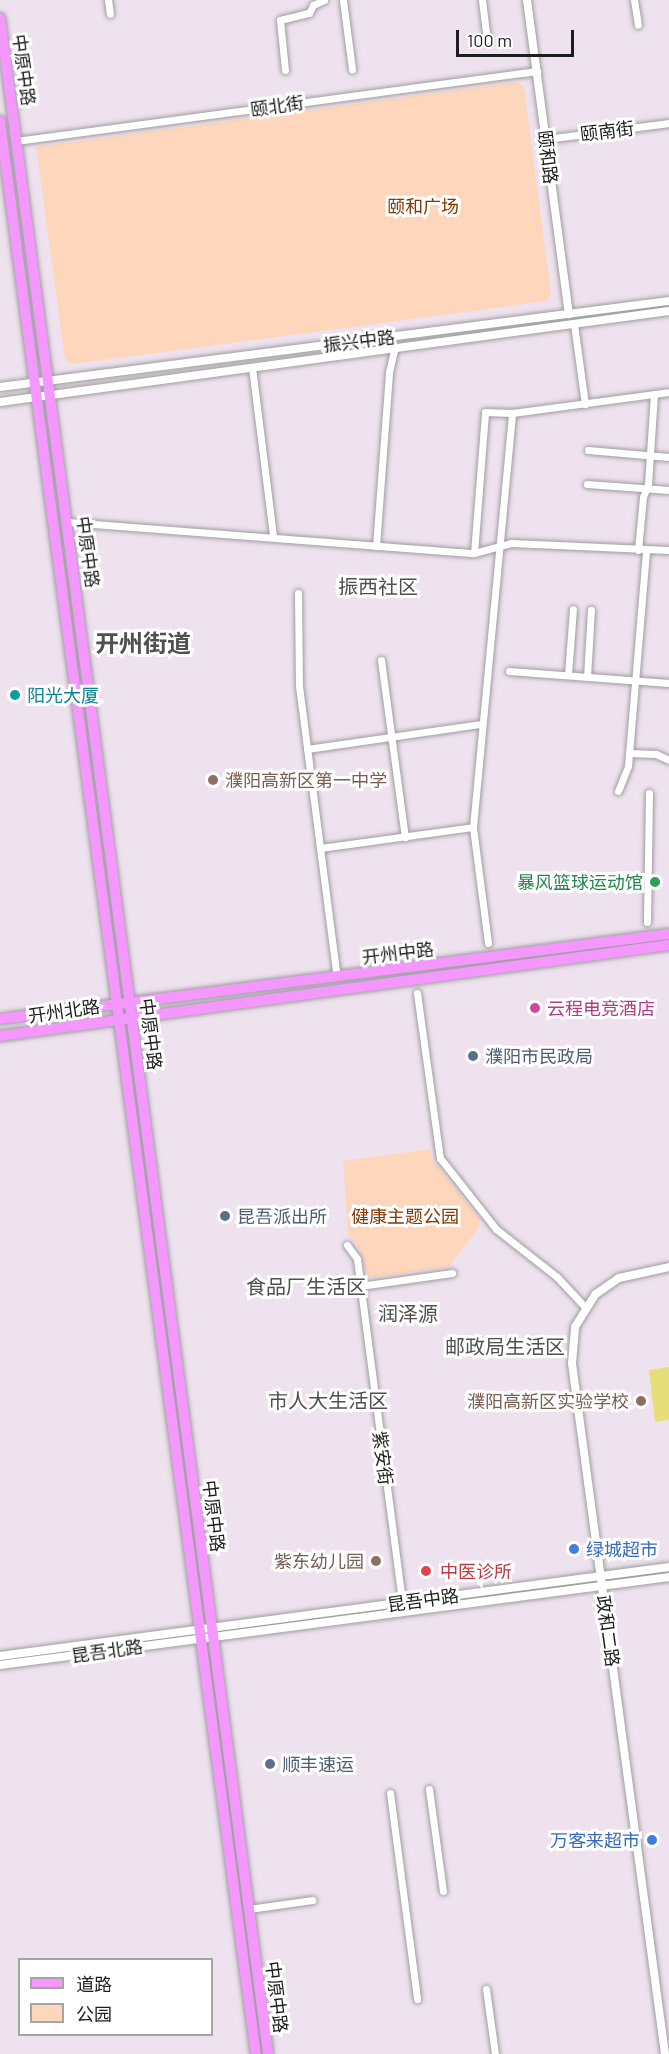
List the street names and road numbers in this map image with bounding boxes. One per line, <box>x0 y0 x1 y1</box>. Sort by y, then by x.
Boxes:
street label: 中原中路 <box>8 33 40 107</box>
street label: 颐北街 <box>249 92 305 120</box>
street label: 颐南街 <box>579 117 635 145</box>
street label: 颐和路 <box>534 129 562 185</box>
street label: 振兴中路 <box>322 326 396 356</box>
street label: 中原中路 <box>72 515 104 589</box>
street label: 开州中路 <box>361 938 435 968</box>
street label: 开州北路 <box>27 995 101 1027</box>
street label: 中原中路 <box>136 997 166 1071</box>
street label: 紫安街 <box>369 1430 397 1486</box>
street label: 中原中路 <box>199 1479 229 1553</box>
street label: 昆吾中路 <box>386 1584 460 1616</box>
street label: 政和二路 <box>592 1594 624 1668</box>
street label: 昆吾北路 <box>70 1635 144 1667</box>
street label: 中原中路 <box>262 1960 292 2034</box>

